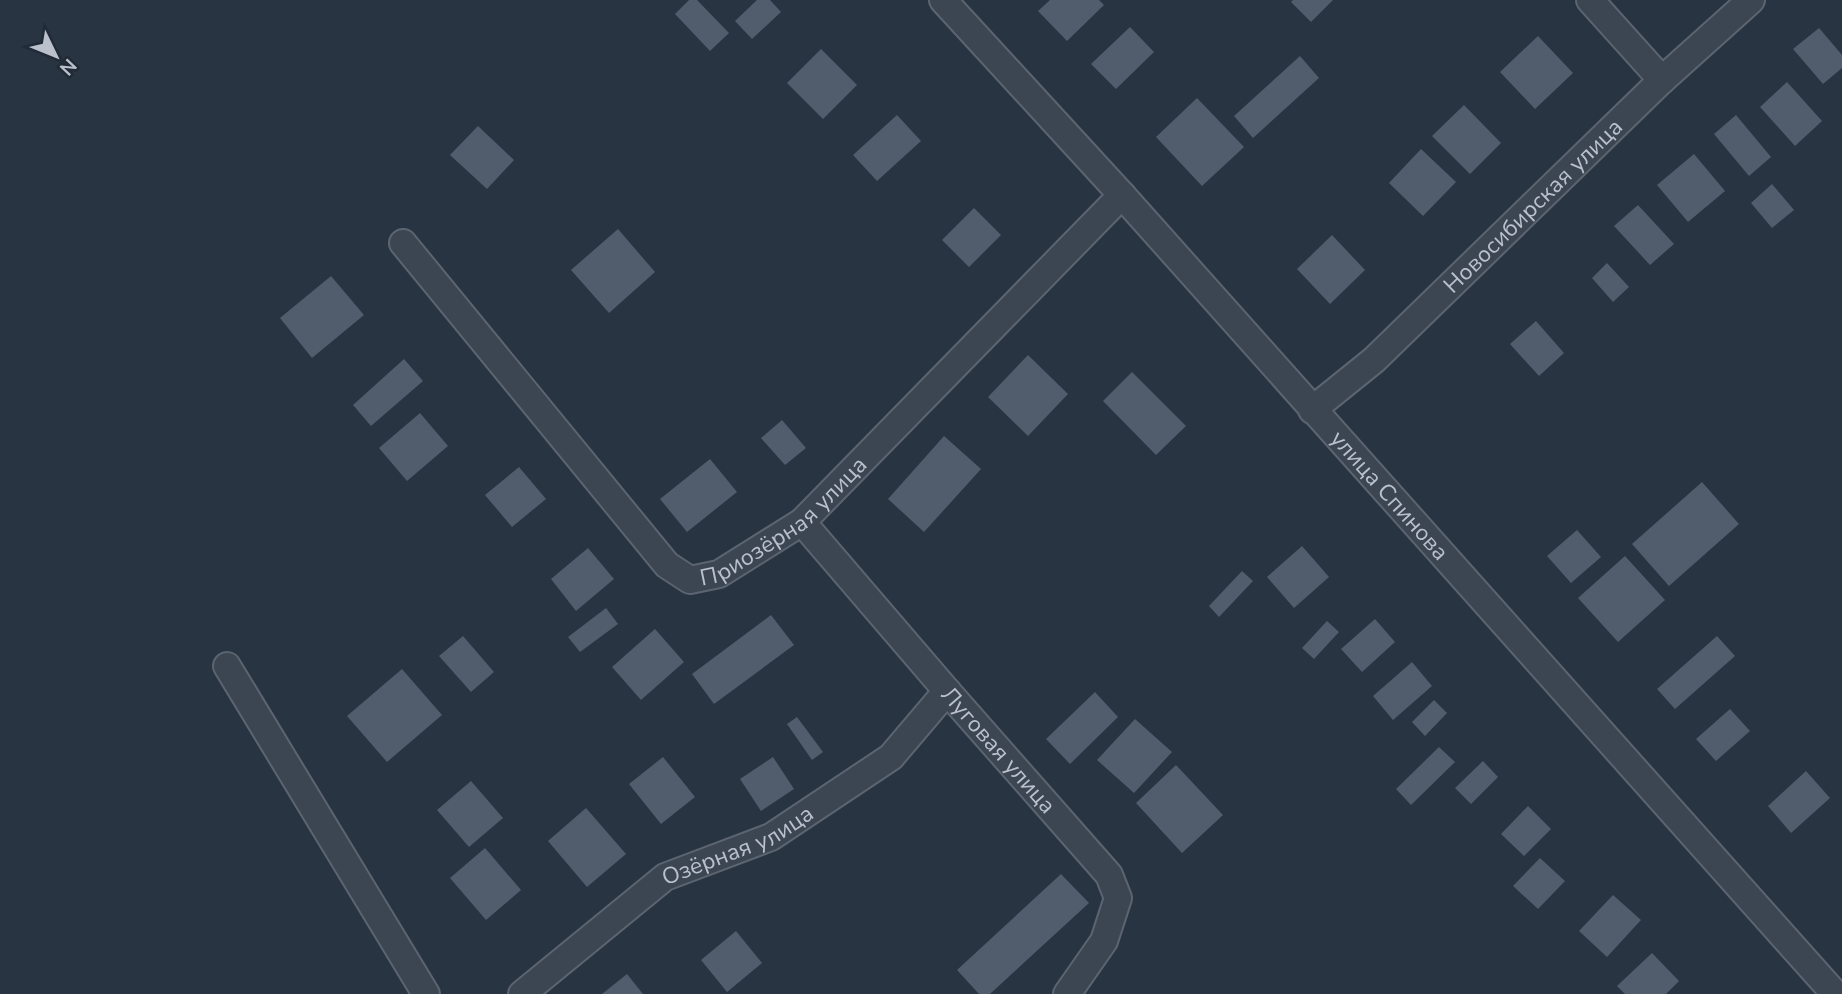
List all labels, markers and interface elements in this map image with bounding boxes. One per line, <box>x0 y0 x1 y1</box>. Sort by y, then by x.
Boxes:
north arrow <box>21 21 91 91</box>
text: N <box>53 53 82 81</box>
street label: Новосибирская улица <box>1436 111 1629 300</box>
street label: улица Спинова <box>1324 424 1456 567</box>
street label: Приозёрная улица <box>697 449 873 593</box>
street label: Луговая улица <box>934 680 1063 820</box>
street label: Озёрная улица <box>657 798 819 892</box>

